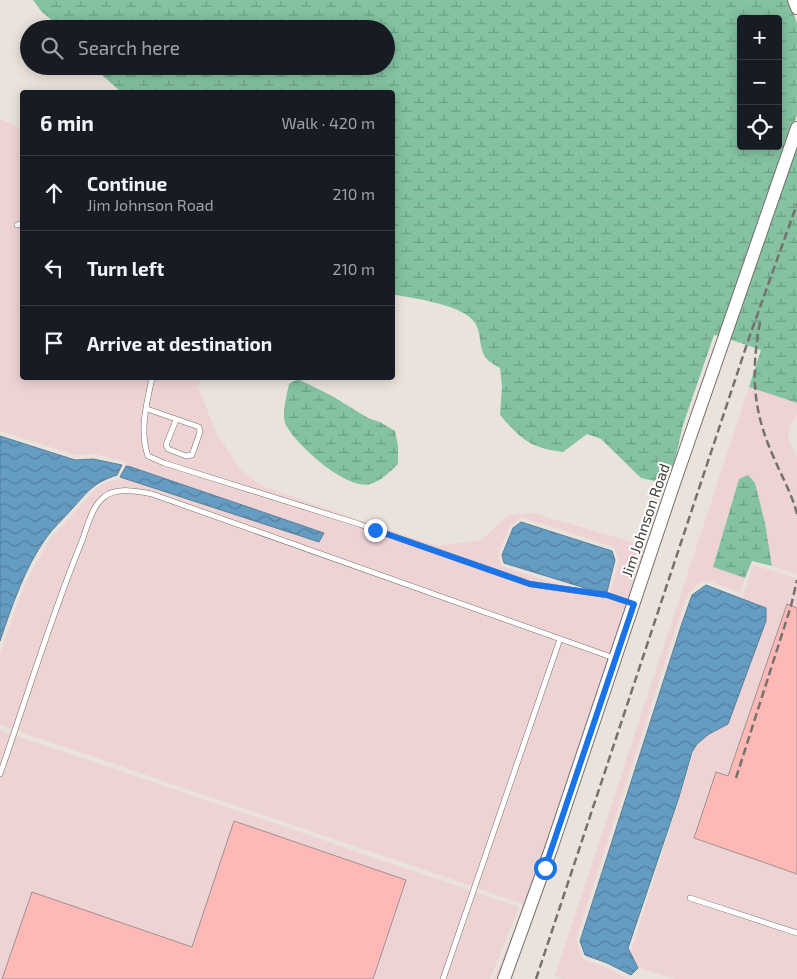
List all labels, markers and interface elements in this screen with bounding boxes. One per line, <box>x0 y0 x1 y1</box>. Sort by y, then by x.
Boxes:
map controls <box>737 15 782 150</box>
button: + <box>737 15 782 60</box>
search box <box>20 20 395 75</box>
icon: search <box>38 34 66 62</box>
text: Search here <box>78 36 180 59</box>
button: − <box>737 60 782 105</box>
button: locate <box>737 105 782 150</box>
text: 6 min <box>40 110 94 135</box>
text: Walk · 420 m <box>282 113 375 132</box>
text: Continue <box>87 172 167 195</box>
icon: ahead <box>40 179 68 207</box>
text: 210 m <box>332 184 375 203</box>
text: Jim Johnson Road <box>87 195 214 214</box>
icon: left <box>40 254 68 282</box>
text: Turn left <box>87 257 164 280</box>
text: 210 m <box>332 259 375 278</box>
icon: arrive <box>40 329 68 357</box>
text: Arrive at destination <box>87 332 272 355</box>
street label: Jim Johnson Road <box>617 461 673 579</box>
route end <box>364 519 387 542</box>
route start <box>534 857 557 880</box>

